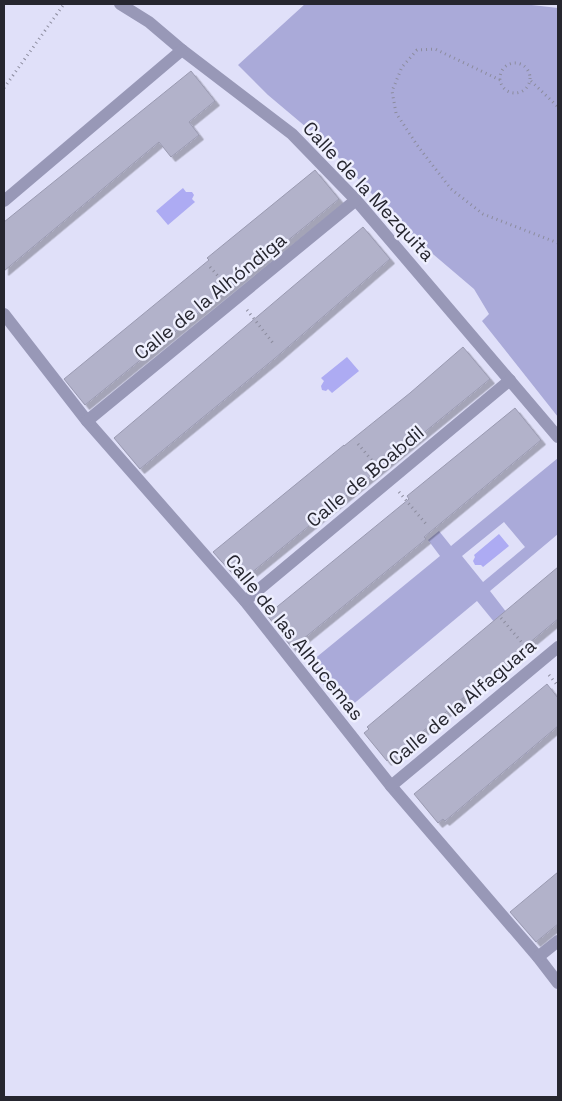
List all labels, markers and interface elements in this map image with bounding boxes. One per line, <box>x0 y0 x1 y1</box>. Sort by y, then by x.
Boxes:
street label: Calle de la Mezquita <box>297 116 440 267</box>
street label: Calle de la Alhóndiga <box>129 227 292 366</box>
street label: Calle de Boabdil <box>301 420 429 533</box>
street label: Calle de las Alhucemas <box>220 549 369 725</box>
street label: Calle de la Alfaguara <box>383 633 541 771</box>

